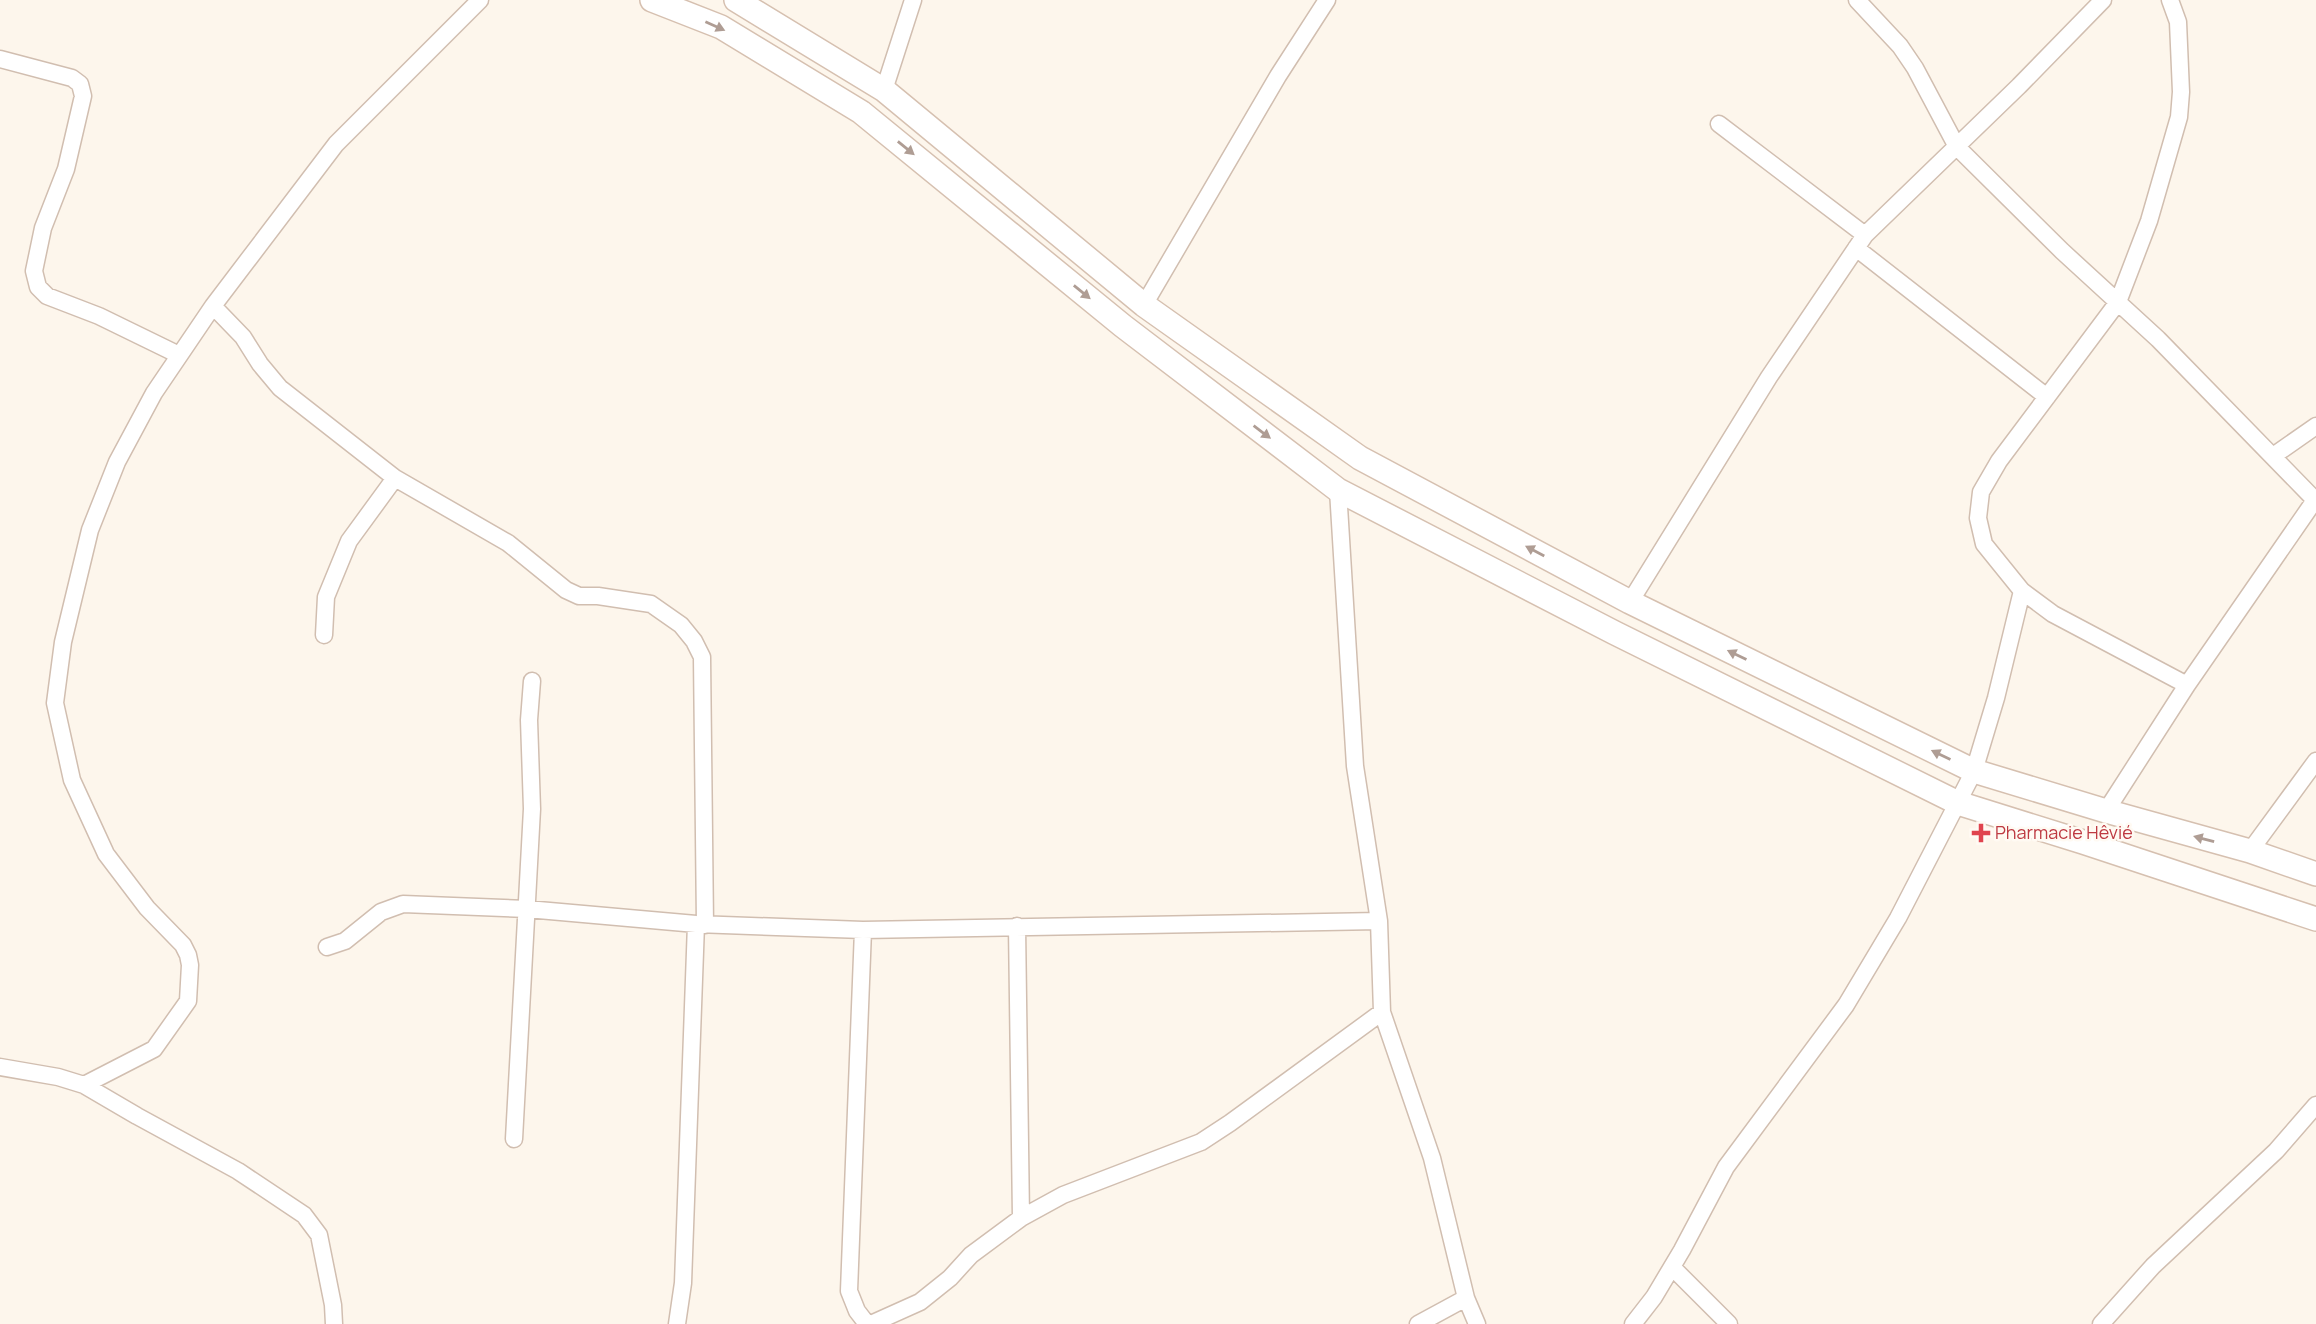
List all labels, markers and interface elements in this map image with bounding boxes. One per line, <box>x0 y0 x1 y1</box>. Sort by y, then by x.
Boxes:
one-way arrow <box>705 20 725 32</box>
one-way arrow <box>896 141 914 156</box>
one-way arrow <box>1074 284 1091 299</box>
one-way arrow <box>1252 424 1270 439</box>
one-way arrow <box>1525 545 1544 557</box>
one-way arrow <box>1727 649 1747 660</box>
one-way arrow <box>1931 749 1951 761</box>
place label: Pharmacie Hêvié <box>1995 820 2133 844</box>
marker: Pharmacie Hêvié <box>1973 825 1989 841</box>
one-way arrow <box>2194 833 2215 843</box>

